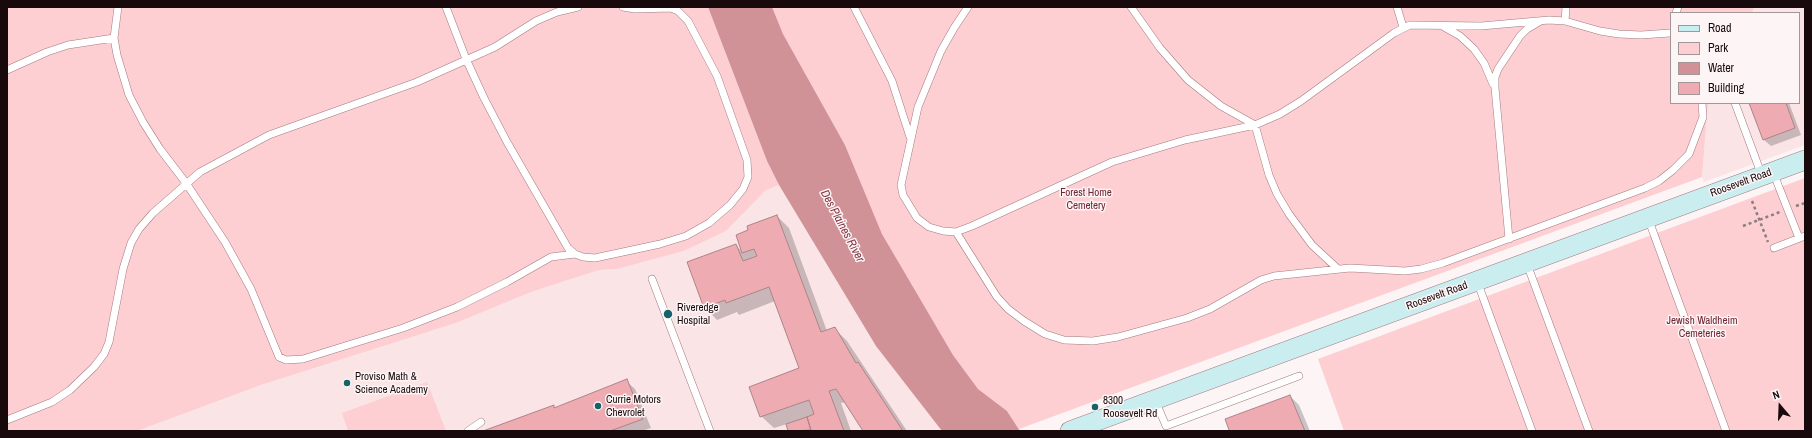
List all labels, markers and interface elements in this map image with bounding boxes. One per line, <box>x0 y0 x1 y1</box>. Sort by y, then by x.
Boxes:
legend <box>1670 12 1800 104</box>
text: Road <box>1708 20 1732 36</box>
text: Park <box>1708 40 1728 56</box>
text: Water <box>1708 60 1734 76</box>
text: Building <box>1708 80 1744 96</box>
street label: Roosevelt Road <box>1709 166 1773 200</box>
park label: Forest Home Cemetery <box>1060 186 1112 212</box>
water label: Des Plaines River <box>817 188 867 264</box>
street label: Roosevelt Road <box>1405 279 1469 313</box>
place label: Riveredge Hospital <box>677 301 719 327</box>
marker: Riveredge Hospital <box>662 308 674 320</box>
park label: Jewish Waldheim Cemeteries <box>1667 314 1737 340</box>
place label: Proviso Math & Science Academy <box>355 370 428 396</box>
marker: Proviso Math & Science Academy <box>342 378 352 388</box>
north arrow <box>1760 386 1800 426</box>
text: N <box>1771 387 1781 402</box>
place label: Currie Motors Chevrolet <box>606 393 661 419</box>
place label: 8300 Roosevelt Rd <box>1103 394 1157 420</box>
marker: Currie Motors Chevrolet <box>593 401 603 411</box>
marker: 8300 Roosevelt Rd <box>1090 402 1100 412</box>

